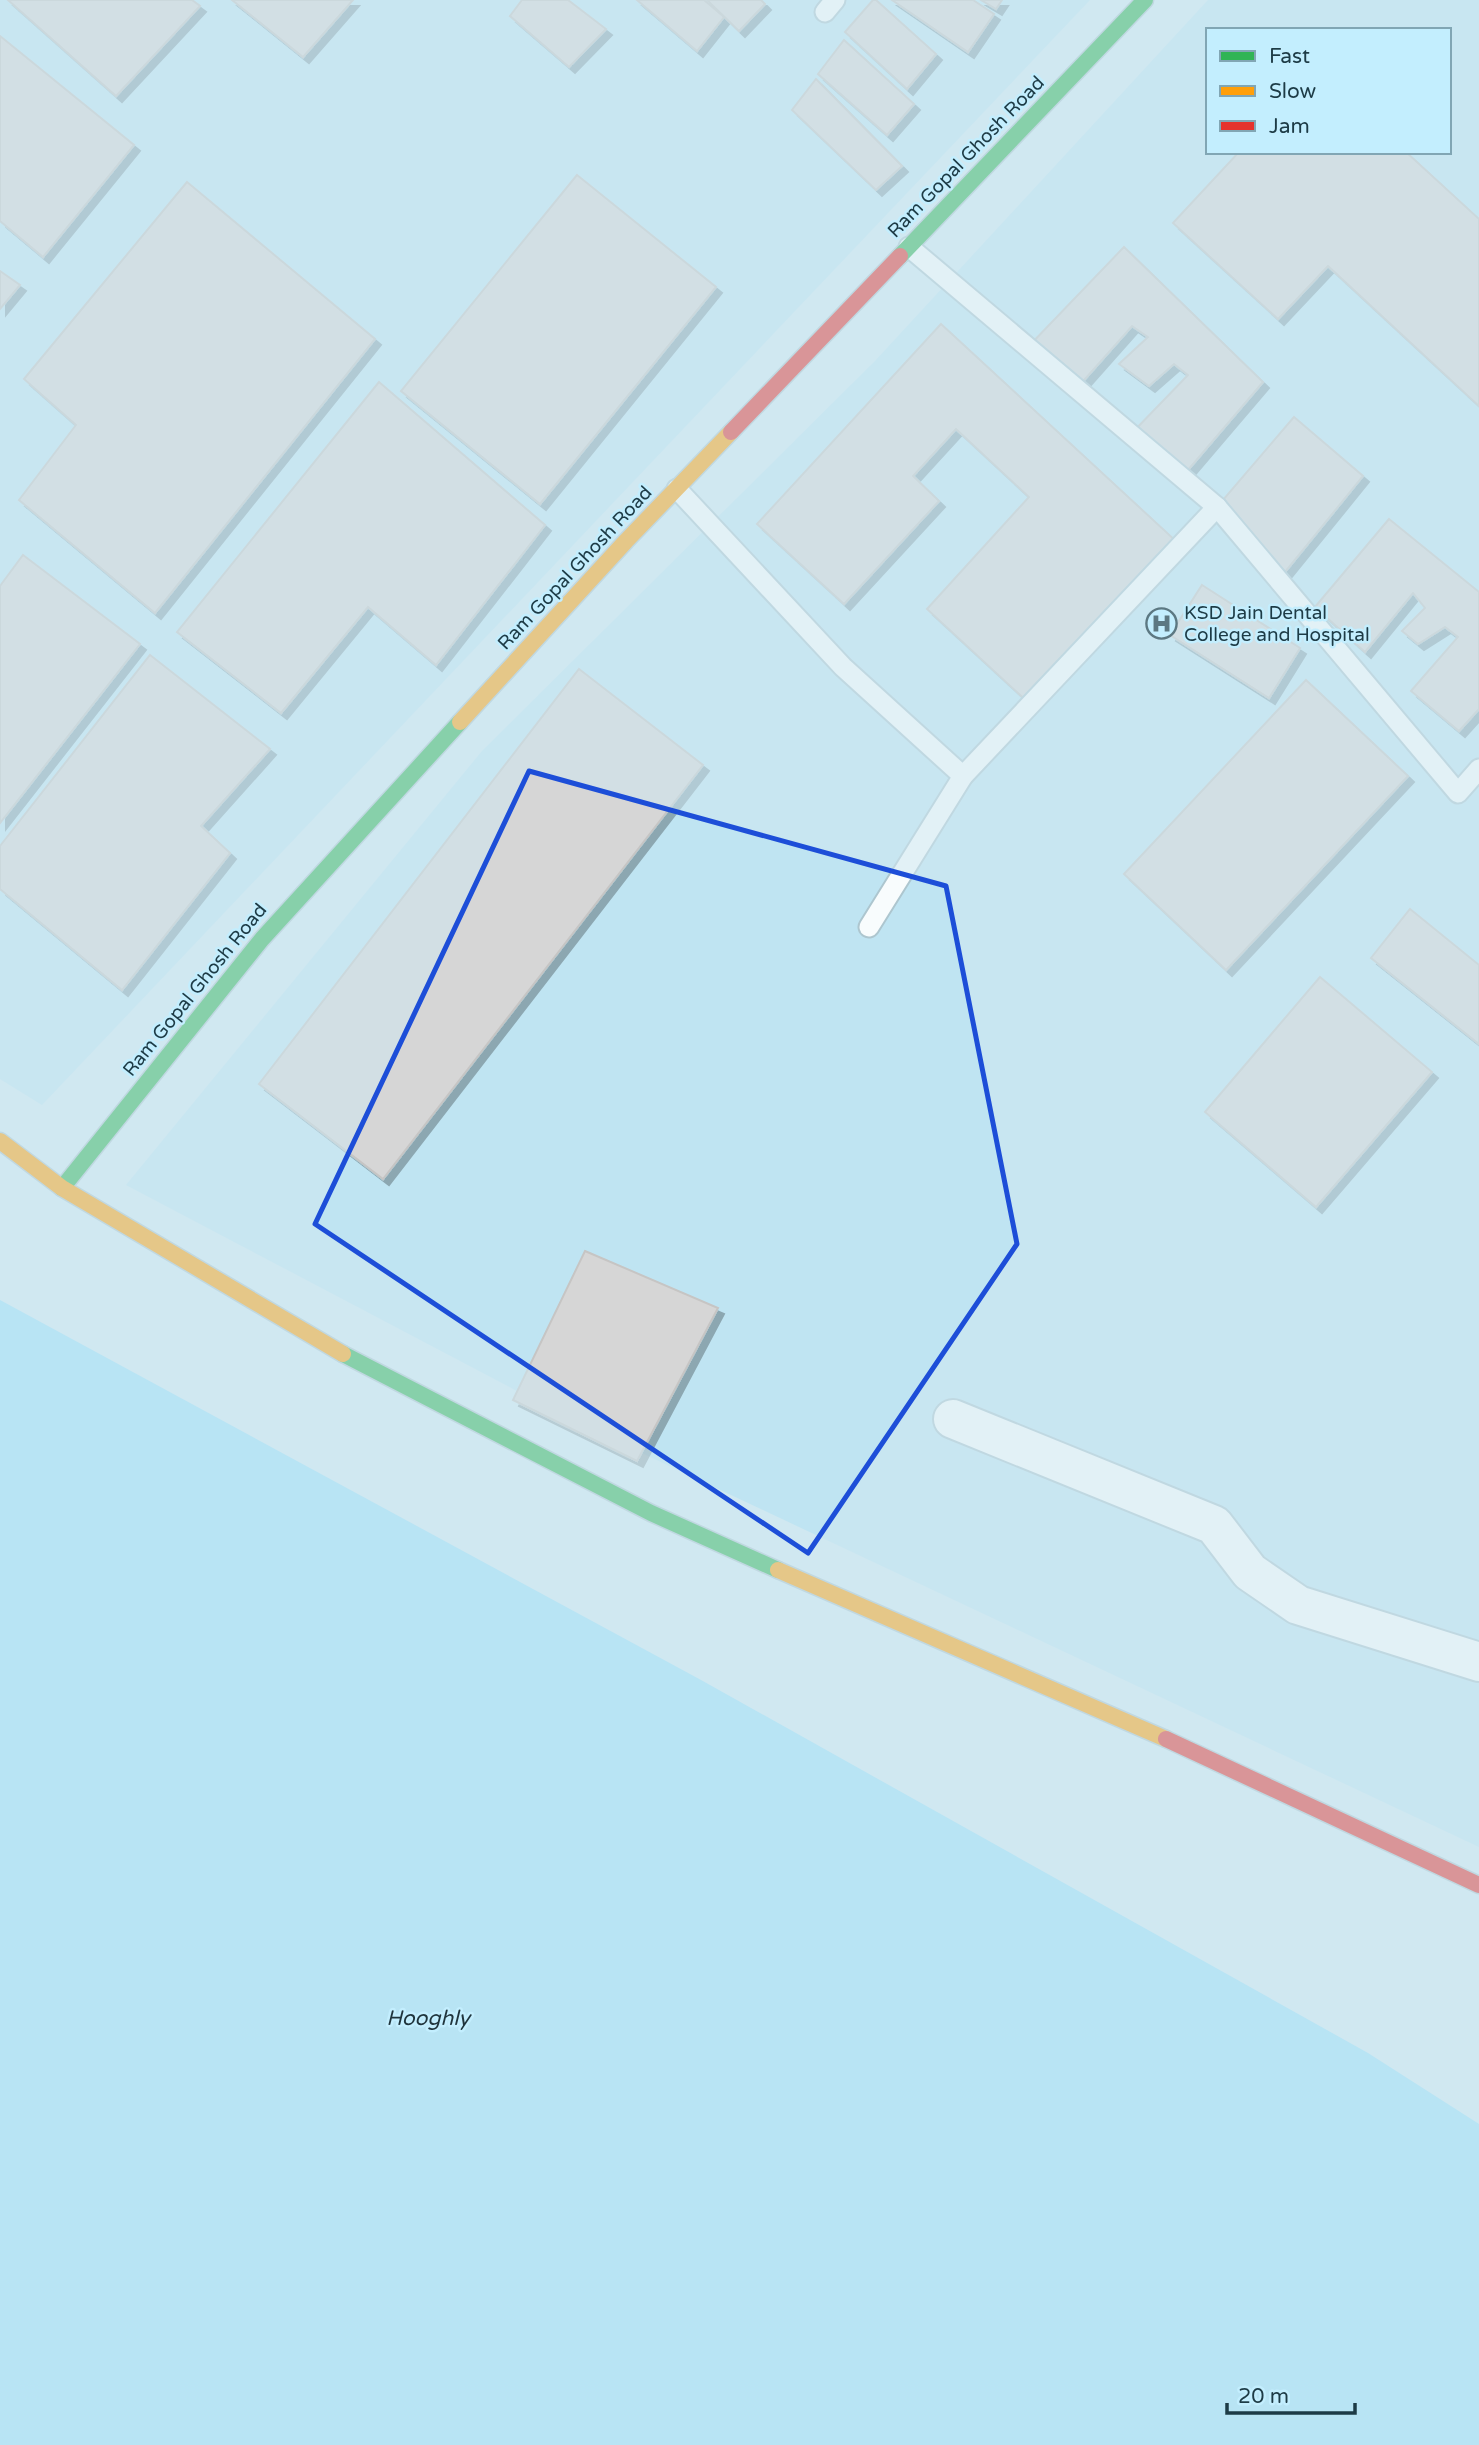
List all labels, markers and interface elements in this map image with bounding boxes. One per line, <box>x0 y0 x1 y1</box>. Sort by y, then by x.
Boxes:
legend <box>1206 28 1451 154</box>
text: Fast <box>1269 44 1310 69</box>
street label: Ram Gopal Ghosh Road <box>883 72 1049 242</box>
text: Slow <box>1269 79 1317 104</box>
text: Jam <box>1269 114 1310 139</box>
street label: Ram Gopal Ghosh Road <box>493 482 657 654</box>
place label: KSD Jain Dental College and Hospital <box>1184 602 1370 646</box>
hospital icon: KSD Jain Dental College and Hospital <box>1144 607 1178 641</box>
street label: Ram Gopal Ghosh Road <box>119 899 271 1081</box>
water label: Hooghly <box>386 2006 473 2031</box>
scale bar <box>1227 2372 1355 2416</box>
text: 20 m <box>1238 2384 1289 2409</box>

